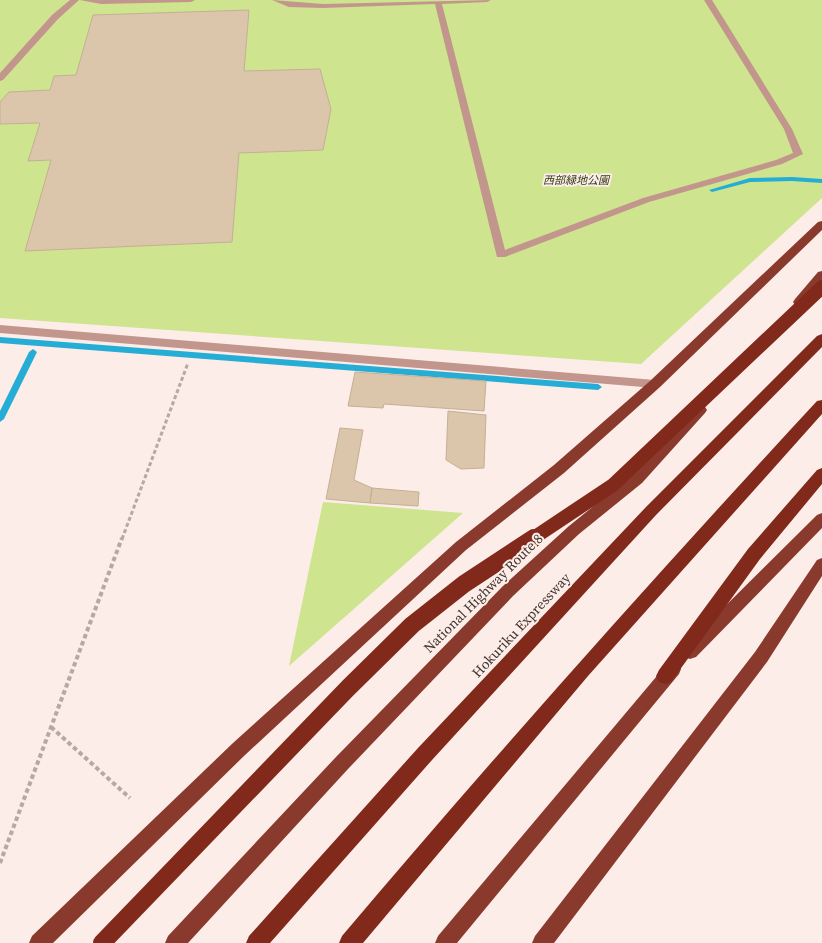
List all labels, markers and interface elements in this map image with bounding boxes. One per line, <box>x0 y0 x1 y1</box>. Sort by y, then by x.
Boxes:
park label: 西部緑地公園 <box>543 173 611 188</box>
street label: National Highway Route 8 <box>419 529 547 657</box>
street label: Hokuriku Expressway <box>467 568 575 682</box>

